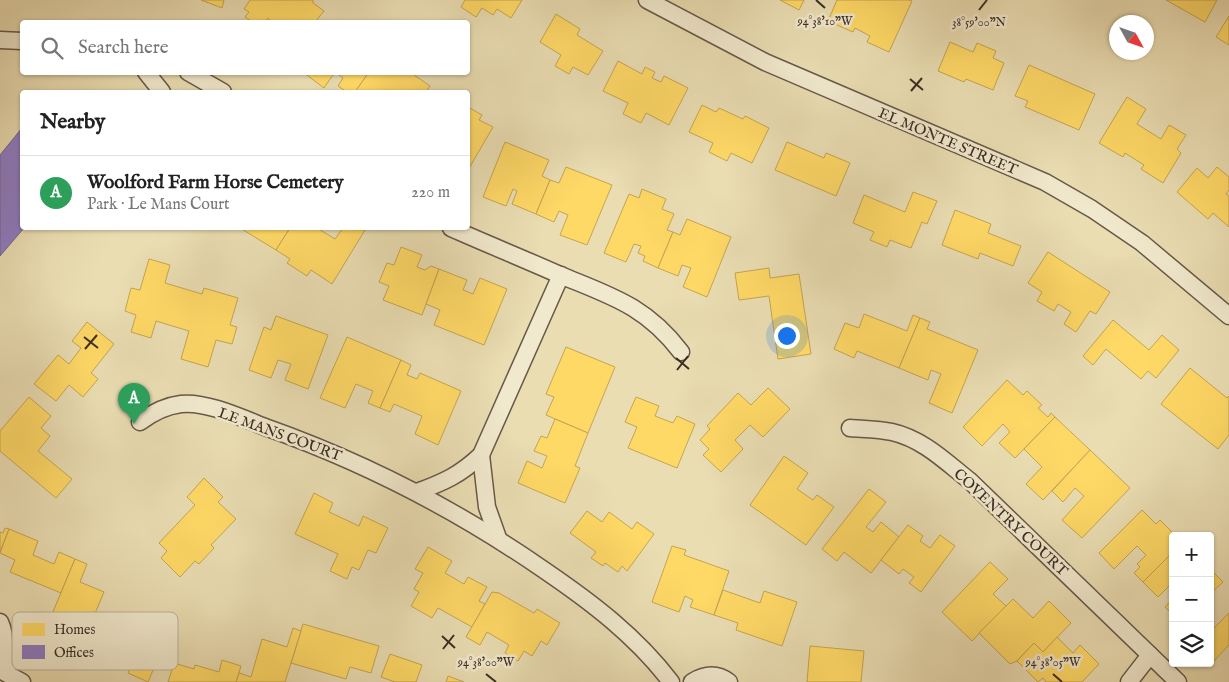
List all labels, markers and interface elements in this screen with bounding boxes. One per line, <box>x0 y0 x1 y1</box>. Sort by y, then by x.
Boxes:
text: 94°38'10"W <box>796 14 853 29</box>
text: 38°59'00"N <box>952 15 1007 30</box>
north arrow <box>1109 15 1154 60</box>
search box <box>20 20 470 75</box>
icon: search <box>38 34 66 62</box>
text: Search here <box>78 36 169 60</box>
street label: EL MONTE STREET <box>875 103 1021 179</box>
text: Nearby <box>40 109 105 136</box>
text: Woolford Farm Horse Cemetery <box>87 171 344 195</box>
text: A <box>51 183 61 203</box>
text: 220 m <box>411 183 450 203</box>
text: Park · Le Mans Court <box>87 195 230 215</box>
your location <box>774 323 800 349</box>
pin: A <box>118 383 150 424</box>
street label: LE MANS COURT <box>215 403 344 466</box>
street label: COVENTRY COURT <box>950 464 1072 580</box>
map controls <box>1169 532 1214 667</box>
button: + <box>1169 532 1214 577</box>
button: − <box>1169 577 1214 622</box>
legend <box>12 612 178 670</box>
text: Homes <box>54 621 96 639</box>
button: layers <box>1169 622 1214 667</box>
text: Offices <box>54 644 94 662</box>
text: 94°38'00"W <box>457 655 515 670</box>
text: 94°38'05"W <box>1025 655 1081 670</box>

